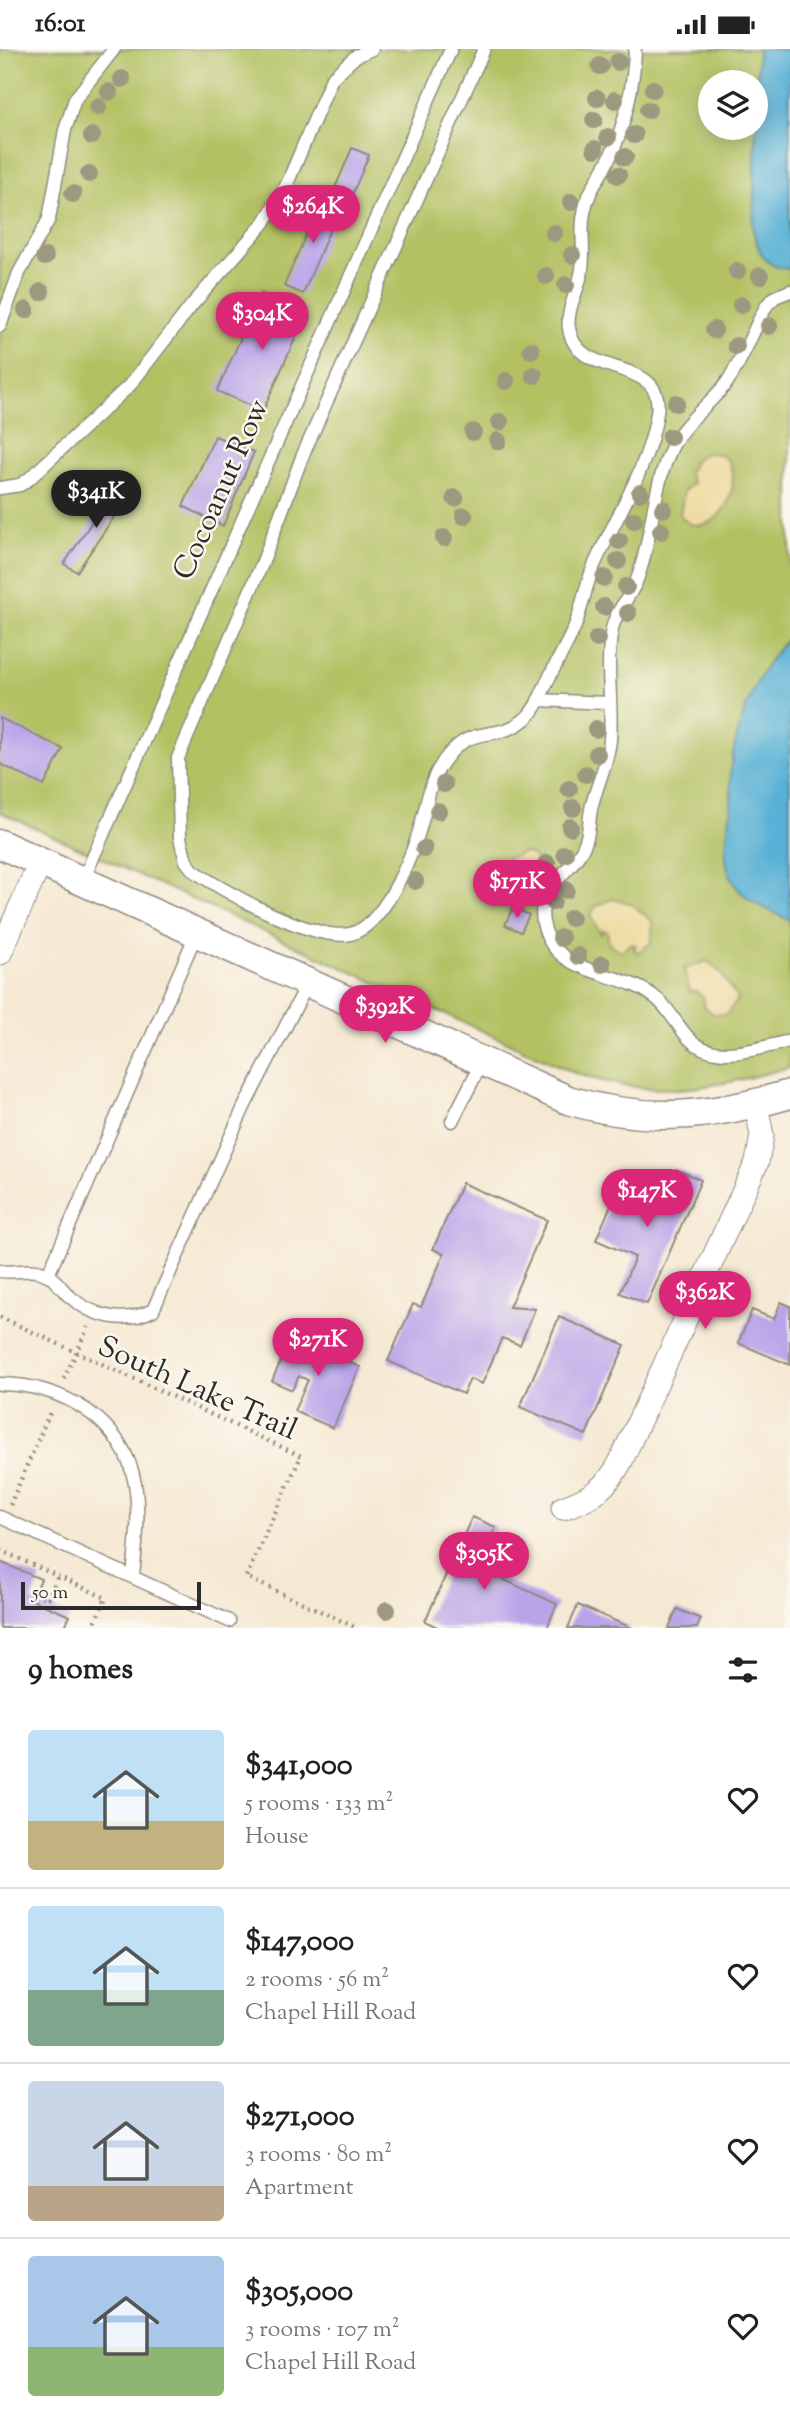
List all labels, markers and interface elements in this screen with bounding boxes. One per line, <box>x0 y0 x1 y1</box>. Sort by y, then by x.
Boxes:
text: 16:01 <box>35 6 85 43</box>
map controls <box>698 70 768 140</box>
button: layers <box>698 70 768 140</box>
pin: $264K <box>264 185 362 245</box>
text: $264K <box>282 191 344 224</box>
pin: $304K <box>213 293 311 352</box>
text: $304K <box>232 298 292 331</box>
street label: Cocoanut Row <box>163 393 281 587</box>
pin: $341K <box>47 470 145 530</box>
text: $341K <box>67 476 125 509</box>
pin: $171K <box>468 861 566 920</box>
text: $171K <box>489 866 545 899</box>
pin: $392K <box>336 985 434 1045</box>
text: $392K <box>355 991 415 1024</box>
pin: $147K <box>598 1169 696 1229</box>
text: $147K <box>617 1175 677 1208</box>
pin: $362K <box>656 1271 754 1331</box>
text: $362K <box>675 1277 735 1310</box>
pin: $271K <box>269 1319 367 1378</box>
text: $271K <box>288 1324 348 1357</box>
street label: South Lake Trail <box>90 1326 304 1453</box>
pin: $305K <box>435 1533 533 1592</box>
text: $305K <box>455 1538 513 1571</box>
scale bar <box>21 1579 201 1611</box>
text: 50 m <box>32 1580 68 1607</box>
text: 9 homes <box>28 1649 133 1692</box>
icon: filters <box>724 1651 762 1689</box>
text: $341,000 <box>245 1745 353 1788</box>
icon: home <box>84 1758 168 1842</box>
icon: heart <box>724 1781 762 1819</box>
text: 5 rooms · 133 m² <box>245 1788 393 1821</box>
text: House <box>245 1821 309 1854</box>
text: $147,000 <box>245 1921 354 1964</box>
icon: home <box>84 1934 168 2018</box>
icon: heart <box>724 1957 762 1995</box>
text: 2 rooms · 56 m² <box>245 1964 389 1997</box>
text: Chapel Hill Road <box>245 1997 416 2030</box>
text: $271,000 <box>245 2096 355 2139</box>
icon: home <box>84 2109 168 2193</box>
icon: heart <box>724 2132 762 2170</box>
text: 3 rooms · 80 m² <box>245 2139 392 2172</box>
text: Apartment <box>245 2172 354 2205</box>
text: $305,000 <box>245 2271 353 2314</box>
icon: home <box>84 2284 168 2368</box>
icon: heart <box>724 2307 762 2345</box>
text: 3 rooms · 107 m² <box>245 2314 400 2347</box>
text: Chapel Hill Road <box>245 2347 416 2380</box>

